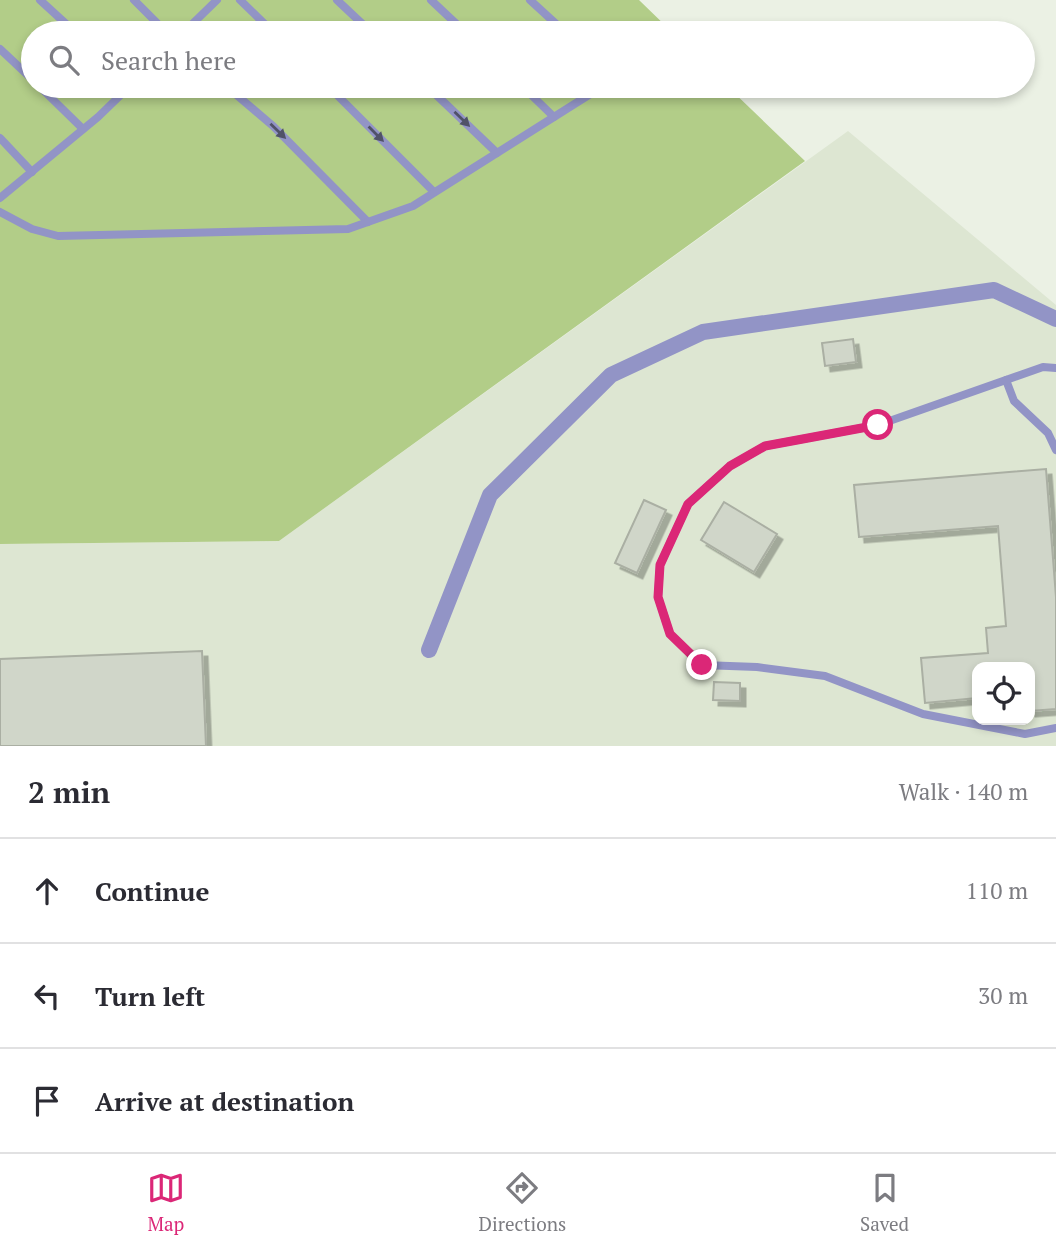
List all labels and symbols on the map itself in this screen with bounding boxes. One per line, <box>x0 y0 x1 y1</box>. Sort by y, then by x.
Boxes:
one-way arrow <box>453 111 470 128</box>
one-way arrow <box>269 122 285 139</box>
one-way arrow <box>368 125 384 142</box>
route start <box>862 409 893 440</box>
route end <box>686 649 717 680</box>

